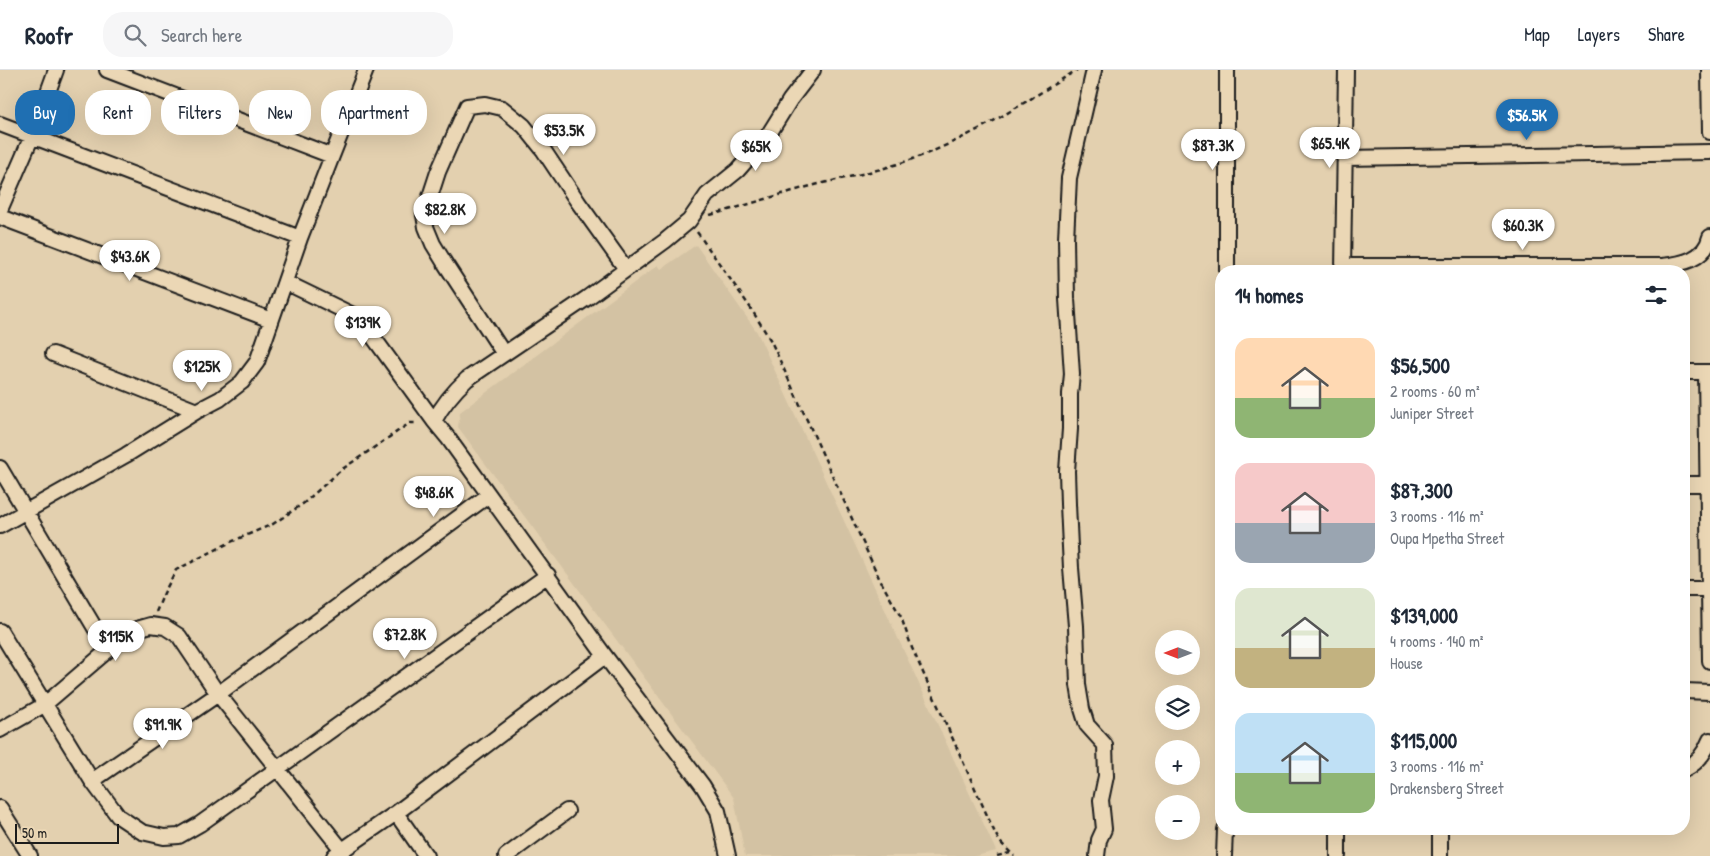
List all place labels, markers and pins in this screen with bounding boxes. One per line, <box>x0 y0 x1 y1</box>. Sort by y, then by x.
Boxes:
pin: $56.5K <box>1486 98 1568 141</box>
pin: $53.5K <box>523 114 605 156</box>
pin: $65.4K <box>1289 126 1371 169</box>
pin: $87.3K <box>1172 128 1254 171</box>
pin: $65K <box>726 129 786 172</box>
pin: $82.8K <box>404 192 486 235</box>
pin: $60.3K <box>1482 208 1564 251</box>
pin: $43.6K <box>89 240 171 282</box>
pin: $139K <box>328 306 398 348</box>
pin: $125K <box>167 350 237 392</box>
pin: $48.6K <box>393 476 475 518</box>
pin: $72.8K <box>364 618 446 660</box>
pin: $115K <box>81 620 151 662</box>
pin: $91.9K <box>122 708 204 750</box>

